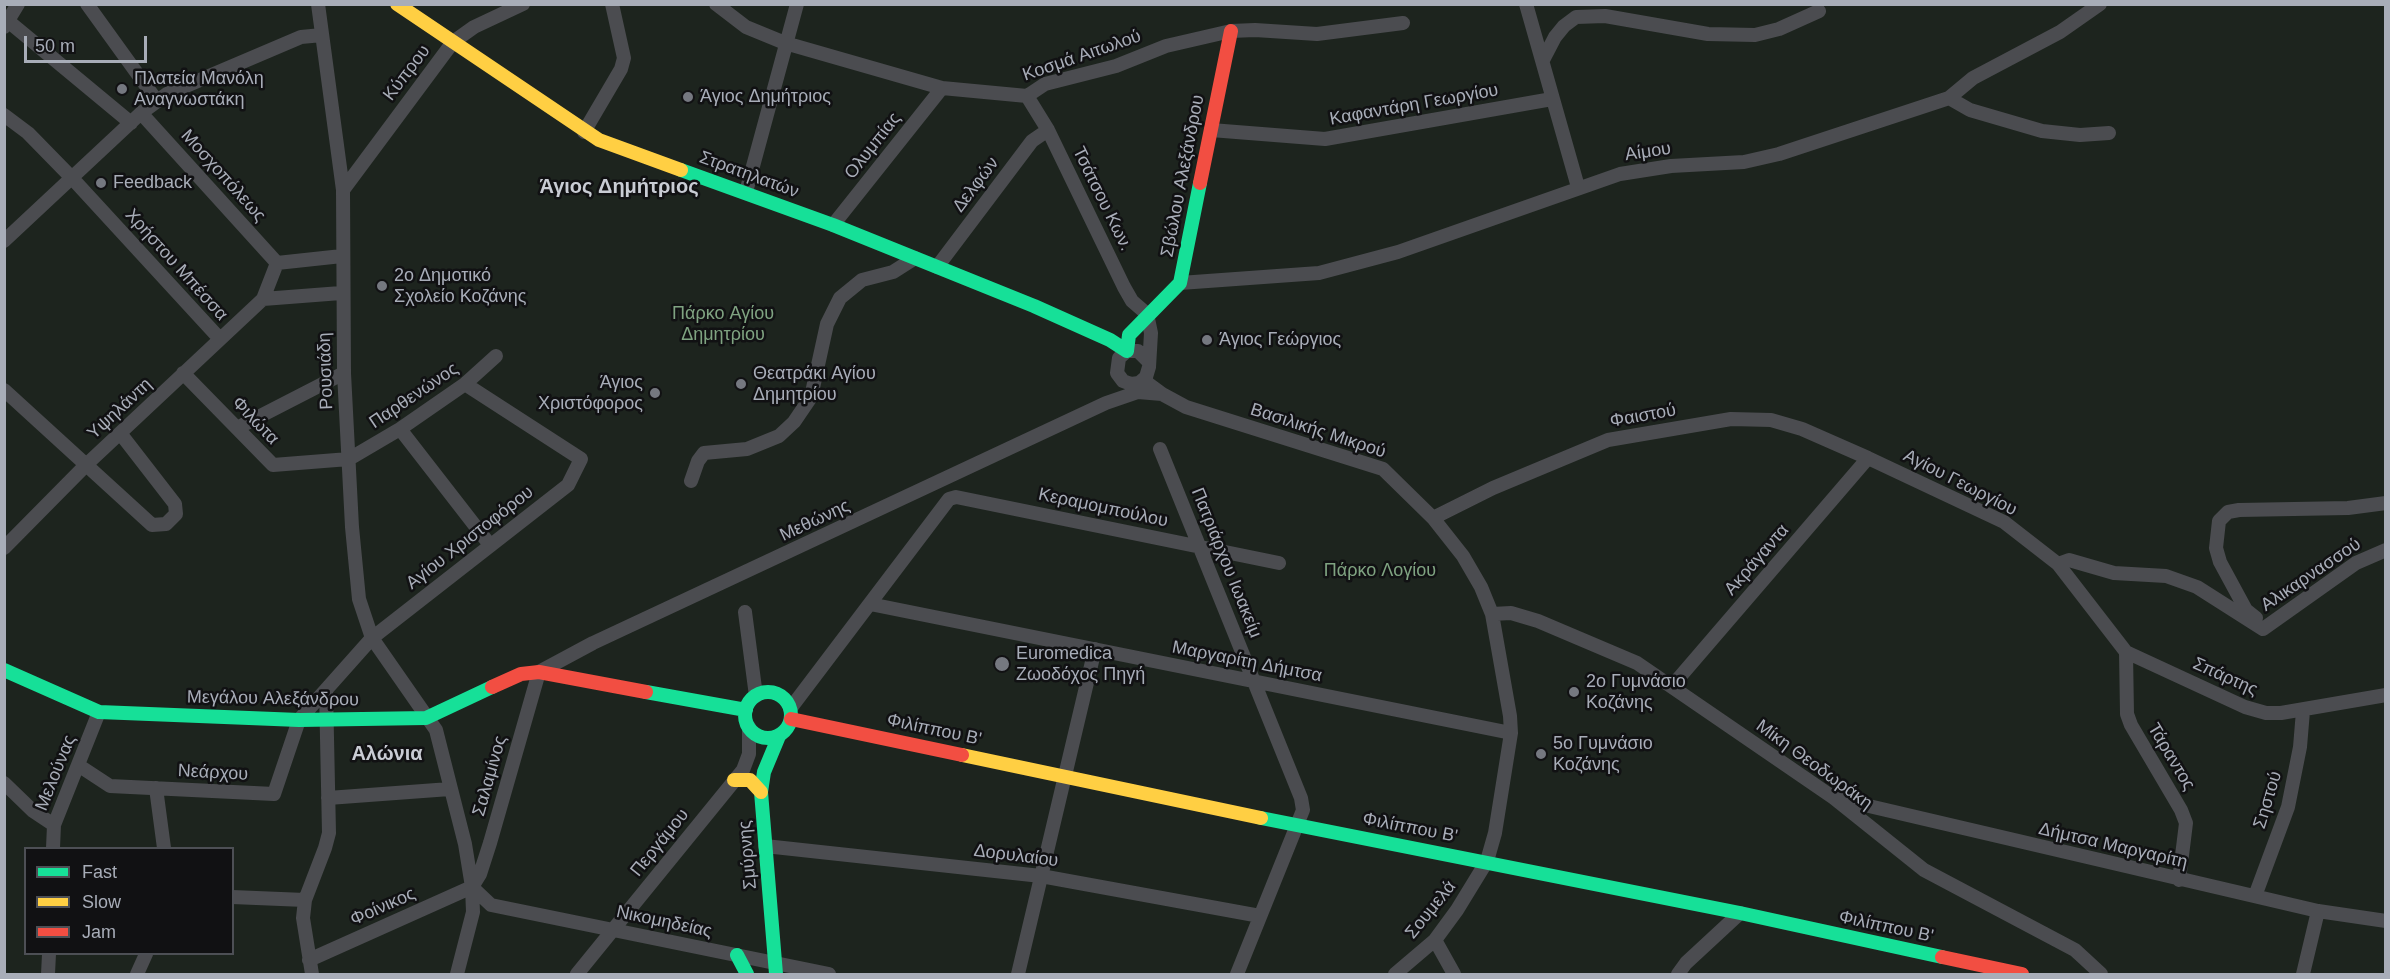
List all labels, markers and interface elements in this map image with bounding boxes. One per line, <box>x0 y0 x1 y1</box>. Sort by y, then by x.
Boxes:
scale bar <box>27 24 150 62</box>
street label: Κοσμά Αιτωλού <box>1020 26 1144 86</box>
text: 50 m <box>35 36 75 56</box>
street label: Κύπρου <box>379 41 435 105</box>
place label: Πλατεία Μανόλη Αναγνωστάκη <box>134 68 264 110</box>
street label: Καφαντάρη Γεωργίου <box>1328 80 1500 130</box>
marker: Πλατεία Μανόλη Αναγνωστάκη <box>115 82 129 96</box>
place label: Άγιος Δημήτριος <box>700 86 831 108</box>
marker: Άγιος Δημήτριος <box>681 90 695 104</box>
street label: Σβώλου Αλεξάνδρου <box>1157 93 1209 259</box>
street label: Ολυμπίας <box>840 109 906 183</box>
street label: Μοσχοπόλεως <box>176 125 270 227</box>
street label: Αίμου <box>1624 138 1672 166</box>
street label: Τσάτσου Κων. <box>1067 143 1137 255</box>
street label: Στρατηλατών <box>696 147 802 203</box>
street label: Δελφών <box>948 153 1004 217</box>
place label: Feedback <box>113 172 192 194</box>
district label: Άγιος Δημήτριος <box>539 175 699 199</box>
marker: Feedback <box>94 176 108 190</box>
street label: Χρήστου Μπέσσα <box>120 205 232 325</box>
place label: 2ο Δημοτικό Σχολείο Κοζάνης <box>394 265 526 308</box>
marker: 2ο Δημοτικό Σχολείο Κοζάνης <box>375 279 389 293</box>
park label: Πάρκο Αγίου Δημητρίου <box>672 303 774 346</box>
place label: Άγιος Γεώργιος <box>1219 329 1341 351</box>
street label: Ρουσιάδη <box>314 332 338 410</box>
marker: Άγιος Γεώργιος <box>1200 333 1214 347</box>
street label: Παρθενώνος <box>366 358 462 434</box>
place label: Θεατράκι Αγίου Δημητρίου <box>753 363 876 406</box>
place label: Άγιος Χριστόφορος <box>538 372 643 415</box>
street label: Υψηλάντη <box>83 374 157 444</box>
marker: Θεατράκι Αγίου Δημητρίου <box>734 377 748 391</box>
marker: Άγιος Χριστόφορος <box>648 386 662 400</box>
street label: Φιλώτα <box>227 393 283 449</box>
street label: Βασιλικής Μικρού <box>1247 399 1389 463</box>
street label: Φαιστού <box>1608 400 1678 432</box>
street label: Αγίου Γεωργίου <box>1900 445 2020 521</box>
street label: Αγίου Χριστοφόρου <box>402 482 538 594</box>
street label: Κεραμομπούλου <box>1036 484 1170 532</box>
street label: Πατριάρχου Ιωακείμ <box>1186 485 1266 641</box>
street label: Μεθώνης <box>777 495 853 547</box>
street label: Ακράγαντα <box>1720 520 1794 600</box>
street label: Αλικαρνασσού <box>2257 534 2365 616</box>
park label: Πάρκο Λογίου <box>1324 560 1436 582</box>
street label: Μαργαρίτη Δήμτσα <box>1170 637 1324 687</box>
place label: Euromedica Ζωοδόχος Πηγή <box>1016 643 1145 686</box>
street label: Σπάρτης <box>2189 653 2261 701</box>
marker: Euromedica Ζωοδόχος Πηγή <box>993 655 1011 673</box>
place label: 2o Γυμνάσιο Κοζάνης <box>1586 671 1686 714</box>
marker: 2o Γυμνάσιο Κοζάνης <box>1567 685 1581 699</box>
street label: Μεγάλου Αλεξάνδρου <box>187 687 359 711</box>
street label: Φιλίππου Β' <box>885 709 983 751</box>
street label: Μίκη Θεοδωράκη <box>1752 715 1876 815</box>
street label: Τάραντος <box>2143 719 2199 795</box>
street label: Μελούνας <box>31 732 81 814</box>
street label: Σαλαμίνος <box>468 733 512 819</box>
place label: 5o Γυμνάσιο Κοζάνης <box>1553 733 1653 776</box>
district label: Αλώνια <box>351 742 423 766</box>
marker: 5o Γυμνάσιο Κοζάνης <box>1534 747 1548 761</box>
street label: Νεάρχου <box>177 760 249 786</box>
street label: Σηστού <box>2249 769 2287 831</box>
street label: Περγάμου <box>626 805 694 881</box>
street label: Φιλίππου Β' <box>1361 808 1459 848</box>
street label: Δήμτσα Μαργαρίτη <box>2036 818 2190 874</box>
street label: Σμύρνης <box>734 820 762 890</box>
street label: Δορυλαίου <box>972 840 1060 872</box>
legend <box>24 847 234 955</box>
text: Fast <box>82 862 117 882</box>
street label: Σουμελά <box>1401 877 1461 943</box>
street label: Φοίνικος <box>347 883 419 931</box>
text: Slow <box>82 892 121 912</box>
street label: Νικομηδείας <box>614 901 714 943</box>
street label: Φιλίππου Β' <box>1837 906 1935 948</box>
text: Jam <box>82 922 116 942</box>

